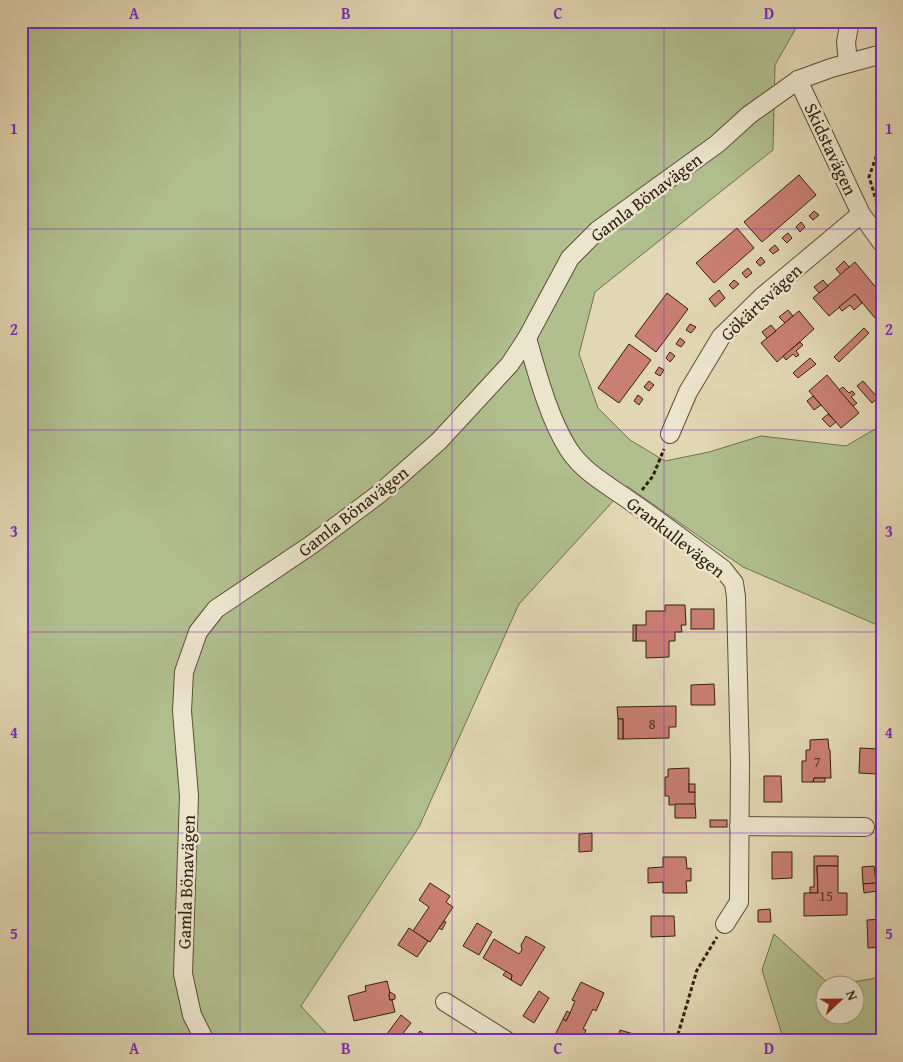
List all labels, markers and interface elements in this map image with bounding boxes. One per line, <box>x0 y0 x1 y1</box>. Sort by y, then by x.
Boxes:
text: A <box>129 1 140 25</box>
text: B <box>341 1 351 25</box>
text: C <box>553 1 563 25</box>
text: D <box>764 1 774 25</box>
street label: Skidstavägen <box>798 98 864 200</box>
text: 1 <box>10 116 18 140</box>
text: 1 <box>885 116 893 140</box>
street label: Gamla Bönavägen <box>584 146 708 248</box>
street label: Gökärtsvägen <box>714 257 808 347</box>
text: 2 <box>10 317 18 341</box>
text: 2 <box>885 317 893 341</box>
street label: Gamla Bönavägen <box>292 459 414 563</box>
street label: Grankullevägen <box>621 490 731 584</box>
text: 3 <box>10 519 18 543</box>
text: 3 <box>885 519 893 543</box>
house number: 8 <box>648 713 656 734</box>
text: 4 <box>10 720 18 744</box>
text: 4 <box>885 720 893 744</box>
house number: 7 <box>813 751 821 772</box>
street label: Gamla Bönavägen <box>170 815 202 949</box>
house number: 15 <box>819 885 833 906</box>
text: 5 <box>10 921 18 945</box>
text: 5 <box>885 921 893 945</box>
north arrow <box>816 974 866 1024</box>
text: N <box>841 987 863 1004</box>
text: A <box>129 1036 140 1060</box>
text: B <box>341 1036 351 1060</box>
text: C <box>553 1036 563 1060</box>
text: D <box>764 1036 774 1060</box>

